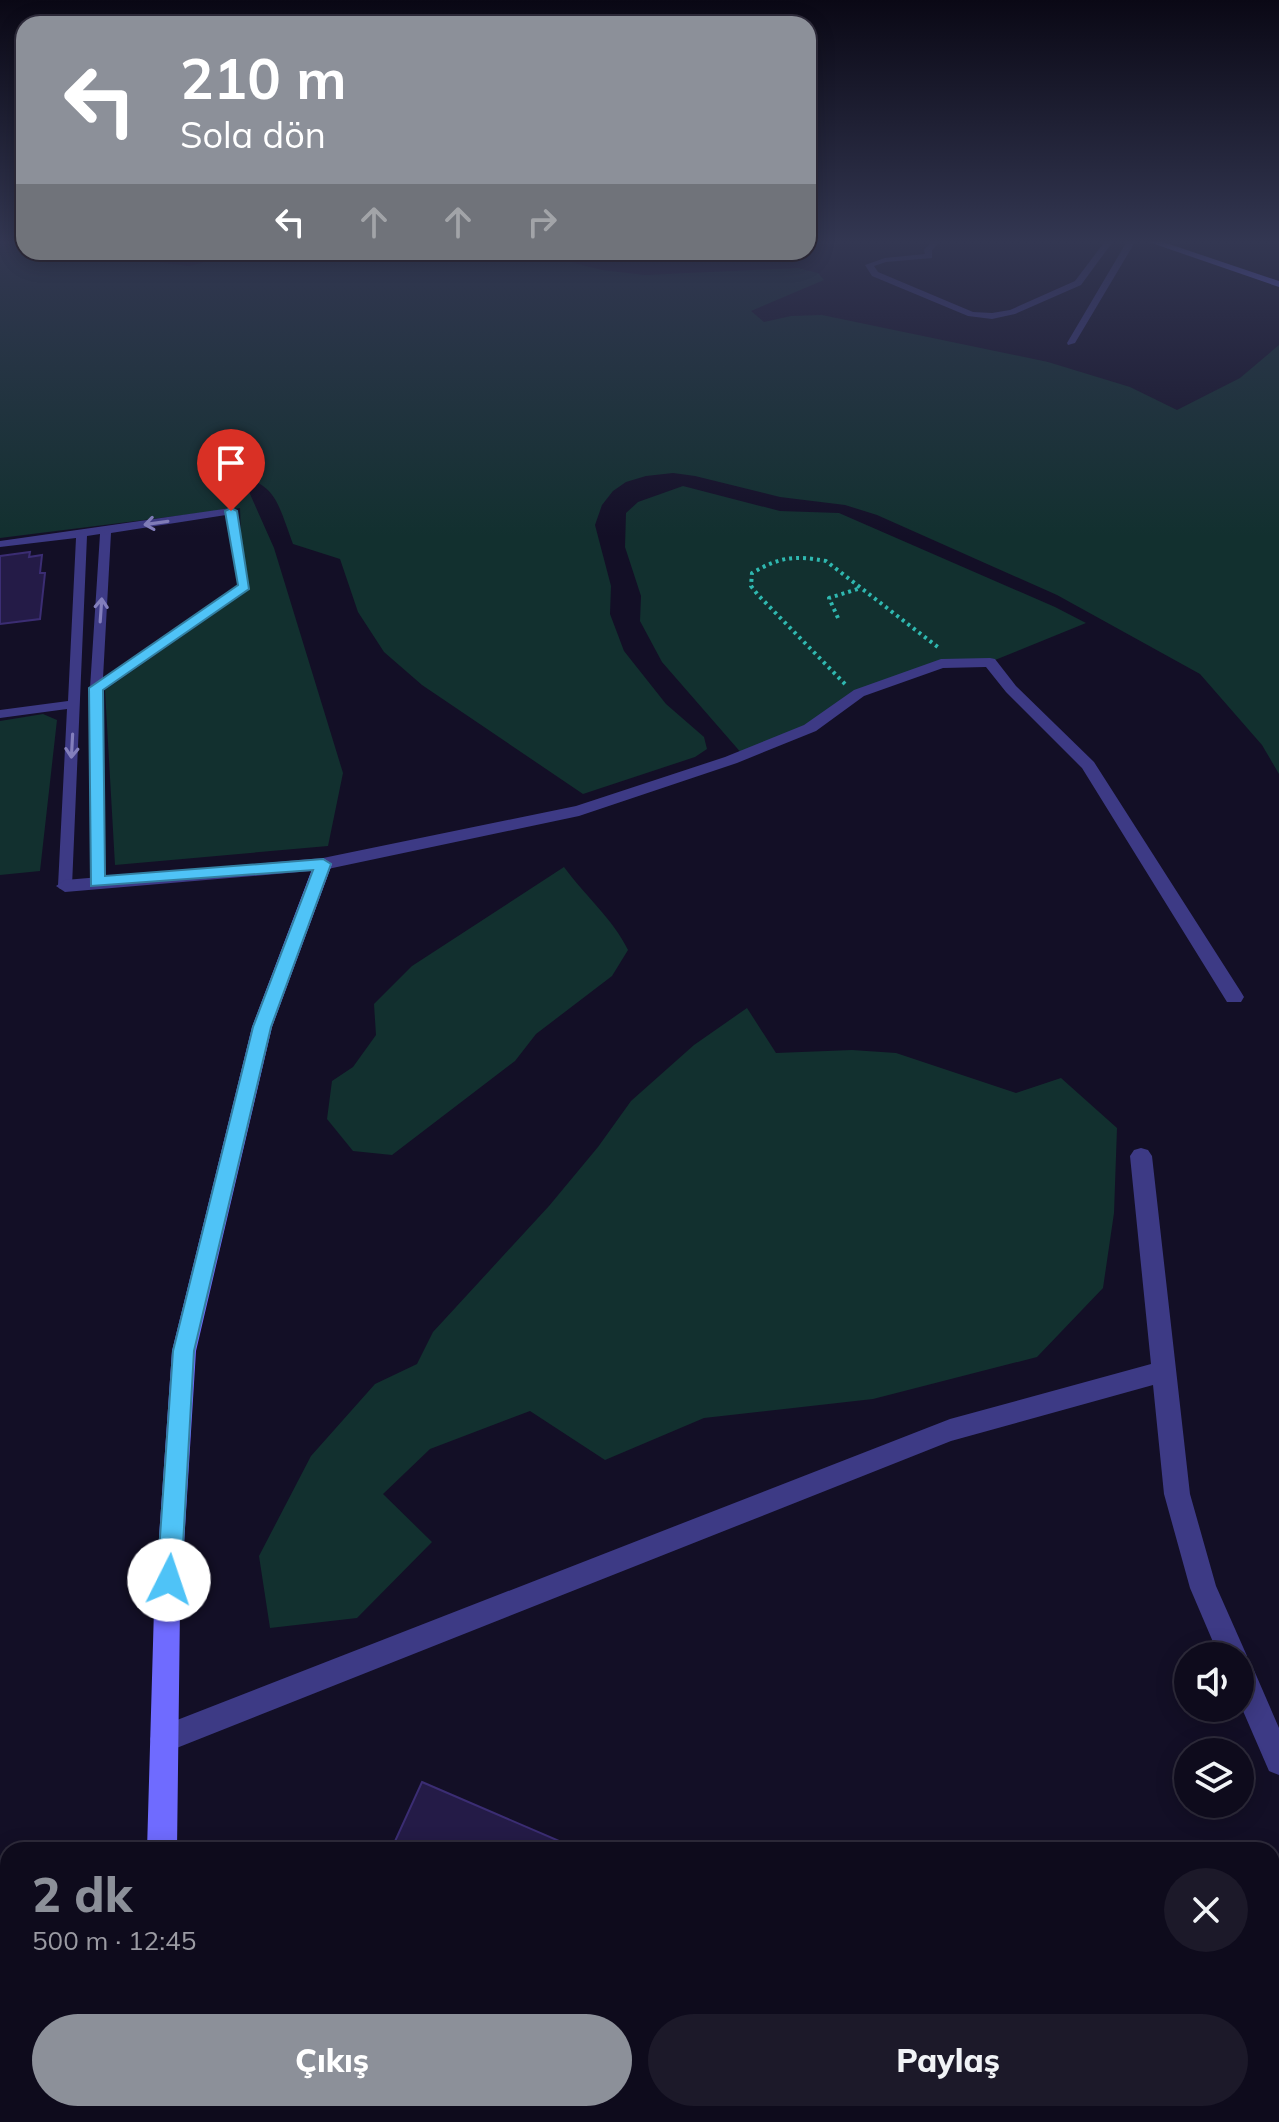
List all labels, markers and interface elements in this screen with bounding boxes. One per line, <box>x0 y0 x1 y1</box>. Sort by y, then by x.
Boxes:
text: 210 m <box>180 43 347 113</box>
icon: left <box>48 48 152 152</box>
text: Sola dön <box>180 112 326 157</box>
icon: left <box>268 200 312 244</box>
icon: ahead <box>352 200 396 244</box>
icon: ahead <box>436 200 480 244</box>
icon: right <box>520 200 564 244</box>
pin <box>197 429 265 511</box>
icon: arrive <box>209 441 253 485</box>
one-way arrow <box>144 516 169 531</box>
one-way arrow <box>94 597 109 624</box>
one-way arrow <box>64 732 79 759</box>
position arrow <box>127 1538 211 1622</box>
map controls <box>1174 1642 1254 1818</box>
button: sound <box>1174 1642 1254 1722</box>
button: layers <box>1174 1738 1254 1818</box>
text: 2 dk <box>32 1864 132 1924</box>
button: close <box>1164 1868 1248 1952</box>
text: 500 m · 12:45 <box>32 1924 196 1957</box>
button: Çıkış <box>32 2014 632 2106</box>
button: Paylaş <box>648 2014 1248 2106</box>

